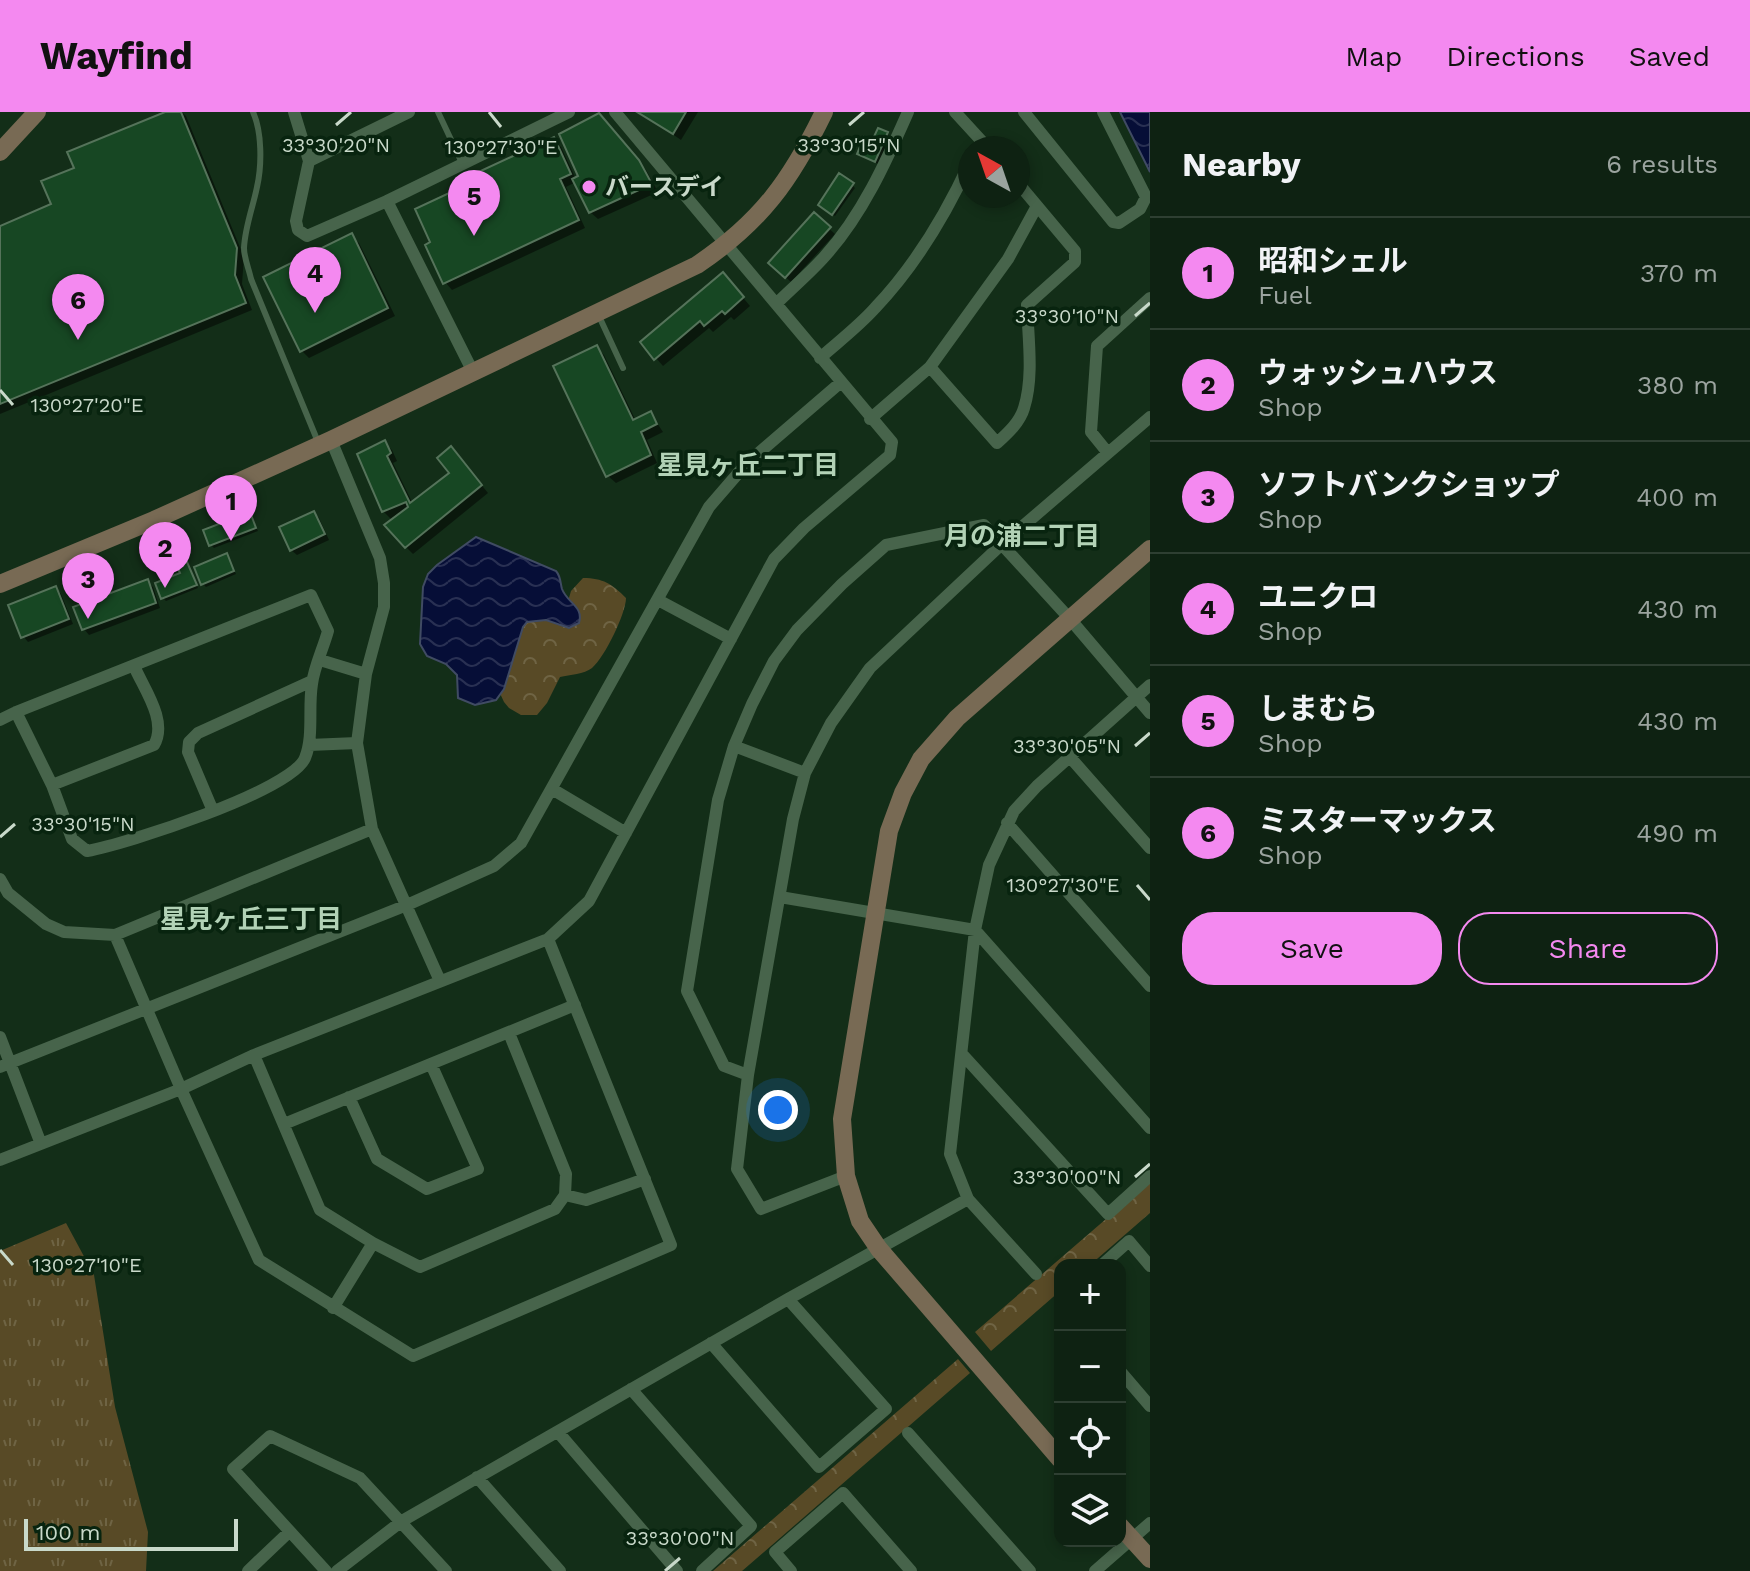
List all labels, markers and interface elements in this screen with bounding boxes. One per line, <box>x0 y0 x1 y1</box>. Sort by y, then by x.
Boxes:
text: Wayfind <box>40 34 193 78</box>
text: Map <box>1345 40 1402 73</box>
text: Directions <box>1446 40 1585 73</box>
text: Saved <box>1629 40 1710 73</box>
text: 33°30'20"N <box>282 133 390 157</box>
text: 33°30'15"N <box>797 133 901 157</box>
text: 130°27'30"E <box>444 135 558 159</box>
north arrow <box>958 136 1030 208</box>
text: Nearby <box>1182 144 1301 184</box>
text: 6 results <box>1606 149 1718 179</box>
pin: 5 <box>448 170 500 236</box>
place label: バースデイ <box>605 173 724 201</box>
marker: バースデイ <box>580 178 598 196</box>
text: 昭和シェル <box>1258 243 1408 278</box>
pin: 4 <box>289 247 341 313</box>
text: 1 <box>1202 258 1214 288</box>
text: 370 m <box>1640 258 1718 288</box>
pin: 6 <box>52 274 104 340</box>
text: Fuel <box>1258 280 1312 310</box>
text: 33°30'10"N <box>1015 304 1119 328</box>
text: ウォッシュハウス <box>1258 355 1498 390</box>
text: 2 <box>1200 370 1216 400</box>
text: 380 m <box>1637 370 1718 400</box>
text: Shop <box>1258 392 1323 422</box>
text: 130°27'20"E <box>30 393 144 417</box>
district label: 星見ヶ丘二丁目 <box>657 450 839 480</box>
text: ソフトバンクショップ <box>1258 467 1560 502</box>
pin: 1 <box>205 475 257 541</box>
text: 3 <box>1200 482 1216 512</box>
text: 400 m <box>1636 482 1718 512</box>
text: Shop <box>1258 504 1323 534</box>
district label: 月の浦二丁目 <box>944 521 1100 551</box>
pin: 2 <box>139 522 191 588</box>
pin: 3 <box>62 553 114 619</box>
text: ユニクロ <box>1258 579 1378 614</box>
text: 4 <box>1200 594 1216 624</box>
text: 430 m <box>1637 594 1718 624</box>
text: Shop <box>1258 616 1323 646</box>
text: しまむら <box>1258 691 1378 726</box>
text: 5 <box>1200 706 1216 736</box>
text: 430 m <box>1637 706 1718 736</box>
text: Shop <box>1258 728 1323 758</box>
text: 33°30'05"N <box>1013 734 1121 758</box>
text: ミスターマックス <box>1258 803 1497 838</box>
text: 33°30'15"N <box>31 812 135 836</box>
text: 6 <box>1200 818 1216 848</box>
text: 490 m <box>1636 818 1718 848</box>
text: Shop <box>1258 840 1323 870</box>
text: 130°27'30"E <box>1006 873 1120 897</box>
district label: 星見ヶ丘三丁目 <box>160 904 342 934</box>
button: Save <box>1182 912 1442 985</box>
button: Share <box>1458 912 1718 985</box>
your location <box>758 1090 798 1130</box>
text: 33°30'00"N <box>1013 1165 1121 1189</box>
text: 130°27'10"E <box>32 1253 142 1277</box>
map controls <box>1054 1259 1126 1547</box>
button: + <box>1054 1259 1126 1331</box>
button: − <box>1054 1331 1126 1403</box>
button: locate <box>1054 1403 1126 1475</box>
button: layers <box>1054 1475 1126 1547</box>
scale bar <box>24 1515 238 1551</box>
text: 100 m <box>36 1520 100 1545</box>
text: 33°30'00"N <box>626 1526 734 1550</box>

